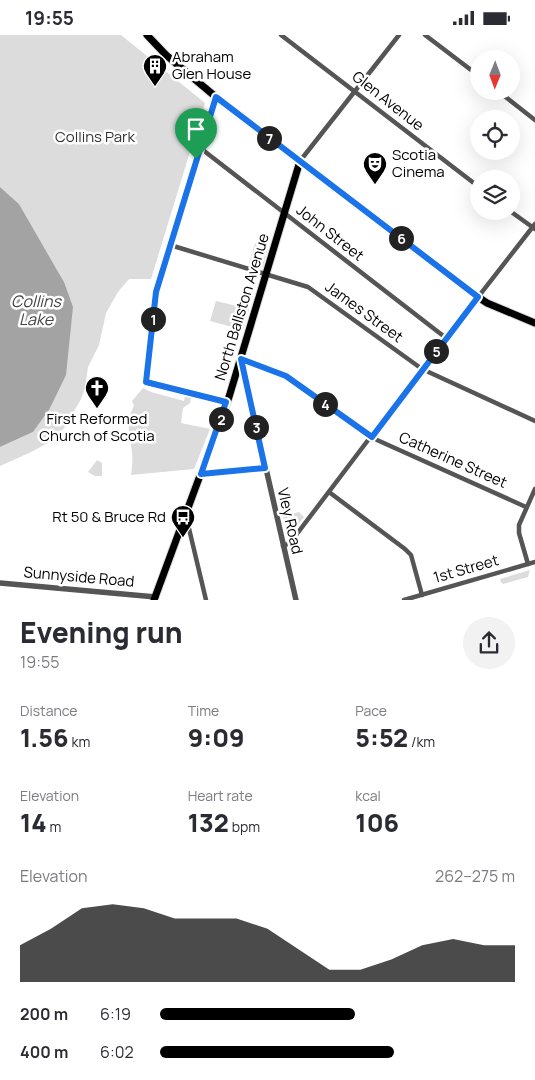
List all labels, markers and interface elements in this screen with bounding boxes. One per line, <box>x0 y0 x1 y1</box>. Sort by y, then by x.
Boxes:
text: 19:55 <box>25 5 74 31</box>
place label: Abraham Glen House <box>172 46 251 84</box>
north arrow <box>470 50 520 100</box>
map controls <box>470 50 520 220</box>
building icon: Abraham Glen House <box>142 53 168 87</box>
street label: Glen Avenue <box>348 66 429 135</box>
pin <box>175 108 217 159</box>
button: locate <box>470 110 520 160</box>
icon: arrive <box>182 115 210 143</box>
pin: 7 <box>256 125 282 151</box>
park label: Collins Park <box>55 126 135 147</box>
text: 7 <box>266 129 273 148</box>
place label: Scotia Cinema <box>392 144 445 182</box>
theatre icon: Scotia Cinema <box>362 151 388 185</box>
button: layers <box>470 170 520 220</box>
street label: John Street <box>292 199 369 266</box>
pin: 6 <box>388 225 414 251</box>
text: 6 <box>397 229 406 248</box>
street label: North Ballston Avenue <box>209 231 274 383</box>
street label: James Street <box>321 276 408 347</box>
water label: Collins Lake <box>11 290 63 330</box>
pin: 1 <box>140 307 166 331</box>
text: 1 <box>150 310 157 329</box>
pin: 5 <box>424 339 448 363</box>
text: 5 <box>432 342 441 361</box>
church icon: First Reformed Church of Scotia <box>84 375 110 409</box>
pin: 4 <box>312 391 338 417</box>
text: 4 <box>321 395 330 414</box>
pin: 2 <box>208 407 234 431</box>
place label: First Reformed Church of Scotia <box>39 408 155 446</box>
text: 2 <box>217 410 226 429</box>
pin: 3 <box>244 415 268 439</box>
text: 3 <box>252 418 261 437</box>
street label: Catherine Street <box>396 426 511 493</box>
street label: Vley Road <box>273 486 308 556</box>
bus stop icon: Rt 50 & Bruce Rd <box>170 504 196 538</box>
place label: Rt 50 & Bruce Rd <box>52 506 166 527</box>
street label: 1st Street <box>431 549 501 588</box>
street label: Sunnyside Road <box>23 561 135 592</box>
text: Evening run <box>20 613 183 651</box>
button: share <box>463 617 515 669</box>
text: 19:55 <box>20 651 59 673</box>
text: Distance <box>20 701 77 720</box>
text: Time <box>188 701 219 720</box>
text: Pace <box>355 701 387 720</box>
text: 1.56 <box>20 720 69 755</box>
text: 9:09 <box>188 720 245 755</box>
text: 5:52 <box>355 720 408 755</box>
text: km <box>69 732 90 751</box>
text: /km <box>408 732 435 751</box>
text: Elevation <box>20 786 79 805</box>
text: Heart rate <box>188 786 253 805</box>
text: kcal <box>355 786 381 805</box>
text: 14 <box>20 805 47 840</box>
text: 132 <box>188 805 229 840</box>
text: 106 <box>355 805 399 840</box>
text: m <box>47 817 61 836</box>
text: bpm <box>229 817 260 836</box>
text: Elevation <box>20 865 88 887</box>
text: 262–275 m <box>435 865 515 887</box>
text: 200 m <box>20 1003 68 1025</box>
text: 6:19 <box>100 1003 131 1025</box>
text: 400 m <box>20 1041 68 1063</box>
text: 6:02 <box>100 1041 134 1063</box>

